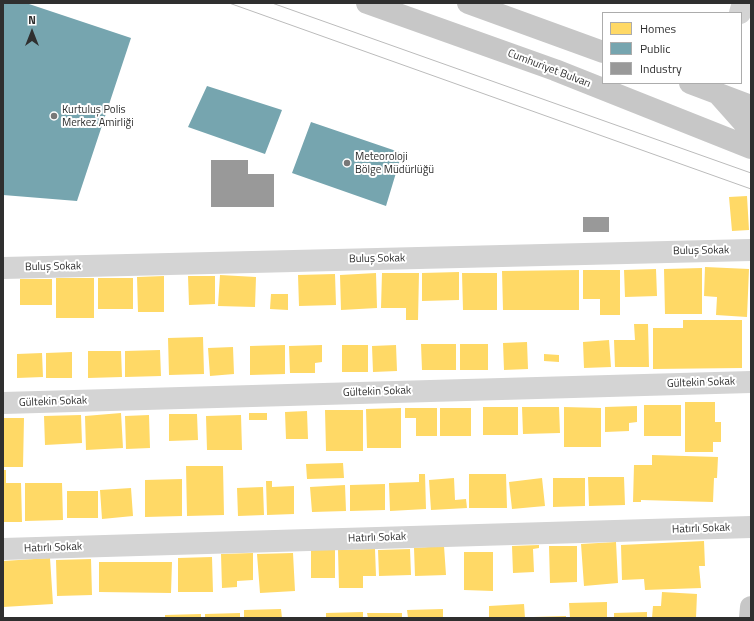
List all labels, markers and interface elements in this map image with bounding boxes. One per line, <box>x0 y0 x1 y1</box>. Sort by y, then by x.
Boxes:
north arrow <box>12 12 52 52</box>
text: N <box>28 12 36 28</box>
legend <box>602 12 742 84</box>
text: Homes <box>640 19 676 38</box>
text: Public <box>640 39 670 58</box>
street label: Cumhuriyet Bulvarı <box>506 47 592 91</box>
text: Industry <box>640 59 682 78</box>
place label: Kurtuluş Polis Merkez Amirliği <box>62 103 134 129</box>
marker: Kurtuluş Polis Merkez Amirliği <box>49 111 59 121</box>
place label: Meteoroloji Bölge Müdürlüğü <box>355 150 434 176</box>
marker: Meteoroloji Bölge Müdürlüğü <box>342 158 352 168</box>
street label: Buluş Sokak <box>673 244 729 258</box>
street label: Buluş Sokak <box>349 252 405 266</box>
street label: Buluş Sokak <box>25 260 81 274</box>
street label: Gültekin Sokak <box>667 375 735 391</box>
street label: Gültekin Sokak <box>343 384 411 400</box>
street label: Gültekin Sokak <box>19 394 87 410</box>
street label: Hatırlı Sokak <box>672 521 730 537</box>
street label: Hatırlı Sokak <box>348 530 406 546</box>
street label: Hatırlı Sokak <box>24 540 82 556</box>

